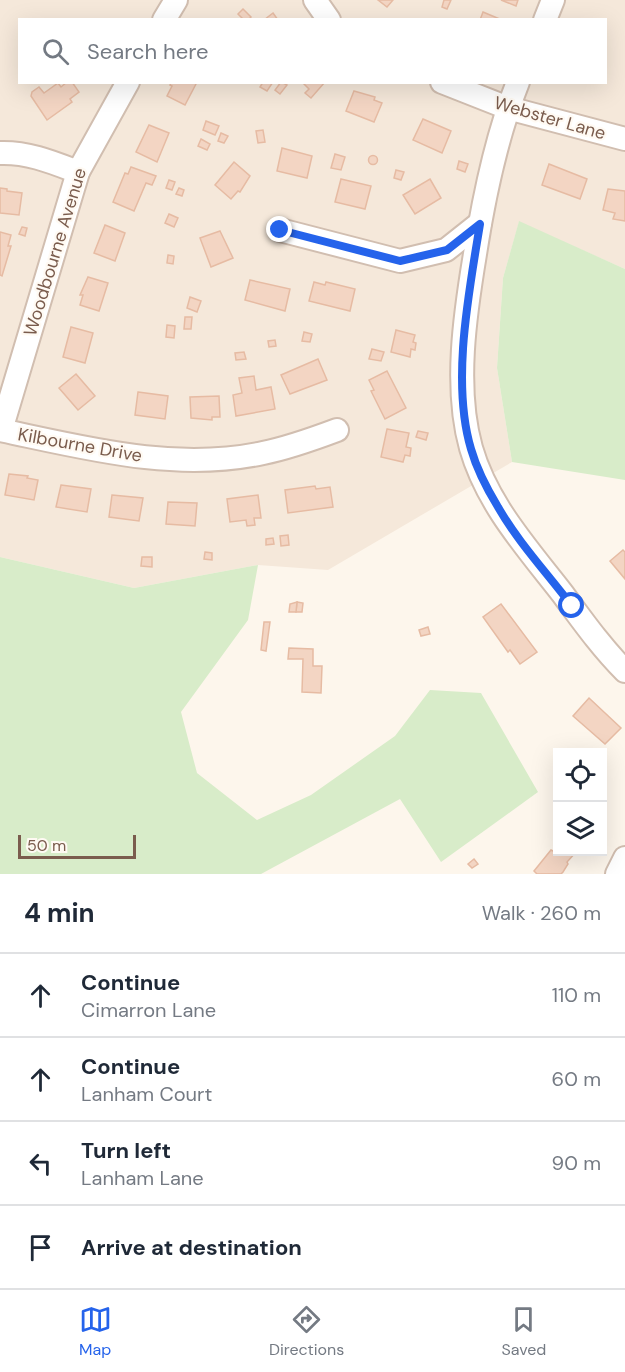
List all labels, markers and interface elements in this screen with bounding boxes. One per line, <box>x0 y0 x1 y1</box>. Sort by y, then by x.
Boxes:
search box <box>18 18 607 84</box>
icon: search <box>39 35 72 68</box>
text: Search here <box>87 37 208 66</box>
street label: Webster Lane <box>491 91 609 145</box>
street label: Woodbourne Avenue <box>18 165 92 339</box>
route end <box>266 216 292 242</box>
street label: Kilbourne Drive <box>16 422 144 468</box>
route start <box>558 592 584 618</box>
map controls <box>553 748 607 856</box>
button: locate <box>553 748 607 802</box>
button: layers <box>553 802 607 856</box>
scale bar <box>18 832 136 860</box>
text: 50 m <box>27 835 66 856</box>
text: 4 min <box>24 896 95 930</box>
text: Walk · 260 m <box>482 900 601 926</box>
text: Continue <box>81 968 180 997</box>
icon: ahead <box>24 979 57 1012</box>
text: 110 m <box>552 982 601 1008</box>
text: Cimarron Lane <box>81 997 216 1023</box>
text: Continue <box>81 1052 180 1081</box>
icon: ahead <box>24 1063 57 1096</box>
text: 60 m <box>552 1066 601 1092</box>
text: Lanham Court <box>81 1081 212 1107</box>
text: Turn left <box>81 1136 171 1165</box>
icon: left <box>24 1147 57 1180</box>
text: 90 m <box>552 1150 601 1176</box>
text: Lanham Lane <box>81 1165 204 1191</box>
icon: arrive <box>24 1231 57 1264</box>
text: Arrive at destination <box>81 1233 302 1262</box>
tab: Map <box>79 1303 112 1360</box>
tab: Directions <box>269 1303 344 1360</box>
tab: Saved <box>502 1303 546 1360</box>

